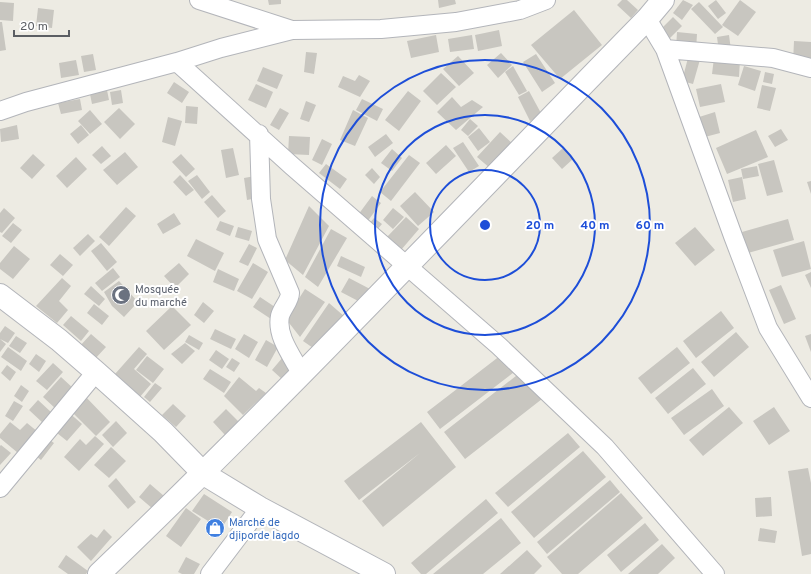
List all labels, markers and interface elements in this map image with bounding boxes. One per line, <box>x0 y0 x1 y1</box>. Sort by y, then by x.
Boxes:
scale bar <box>14 12 69 38</box>
text: 20 m <box>20 19 48 35</box>
centre of rings <box>478 218 492 232</box>
text: 20 m <box>526 218 554 234</box>
text: 40 m <box>580 218 610 234</box>
text: 60 m <box>636 218 664 234</box>
place label: Mosquée du marché <box>135 283 187 310</box>
mosque icon: Mosquée du marché <box>110 284 132 306</box>
place label: Marché de djiporde lagdo <box>229 516 300 543</box>
shop icon: Marché de djiporde lagdo <box>204 517 226 539</box>

